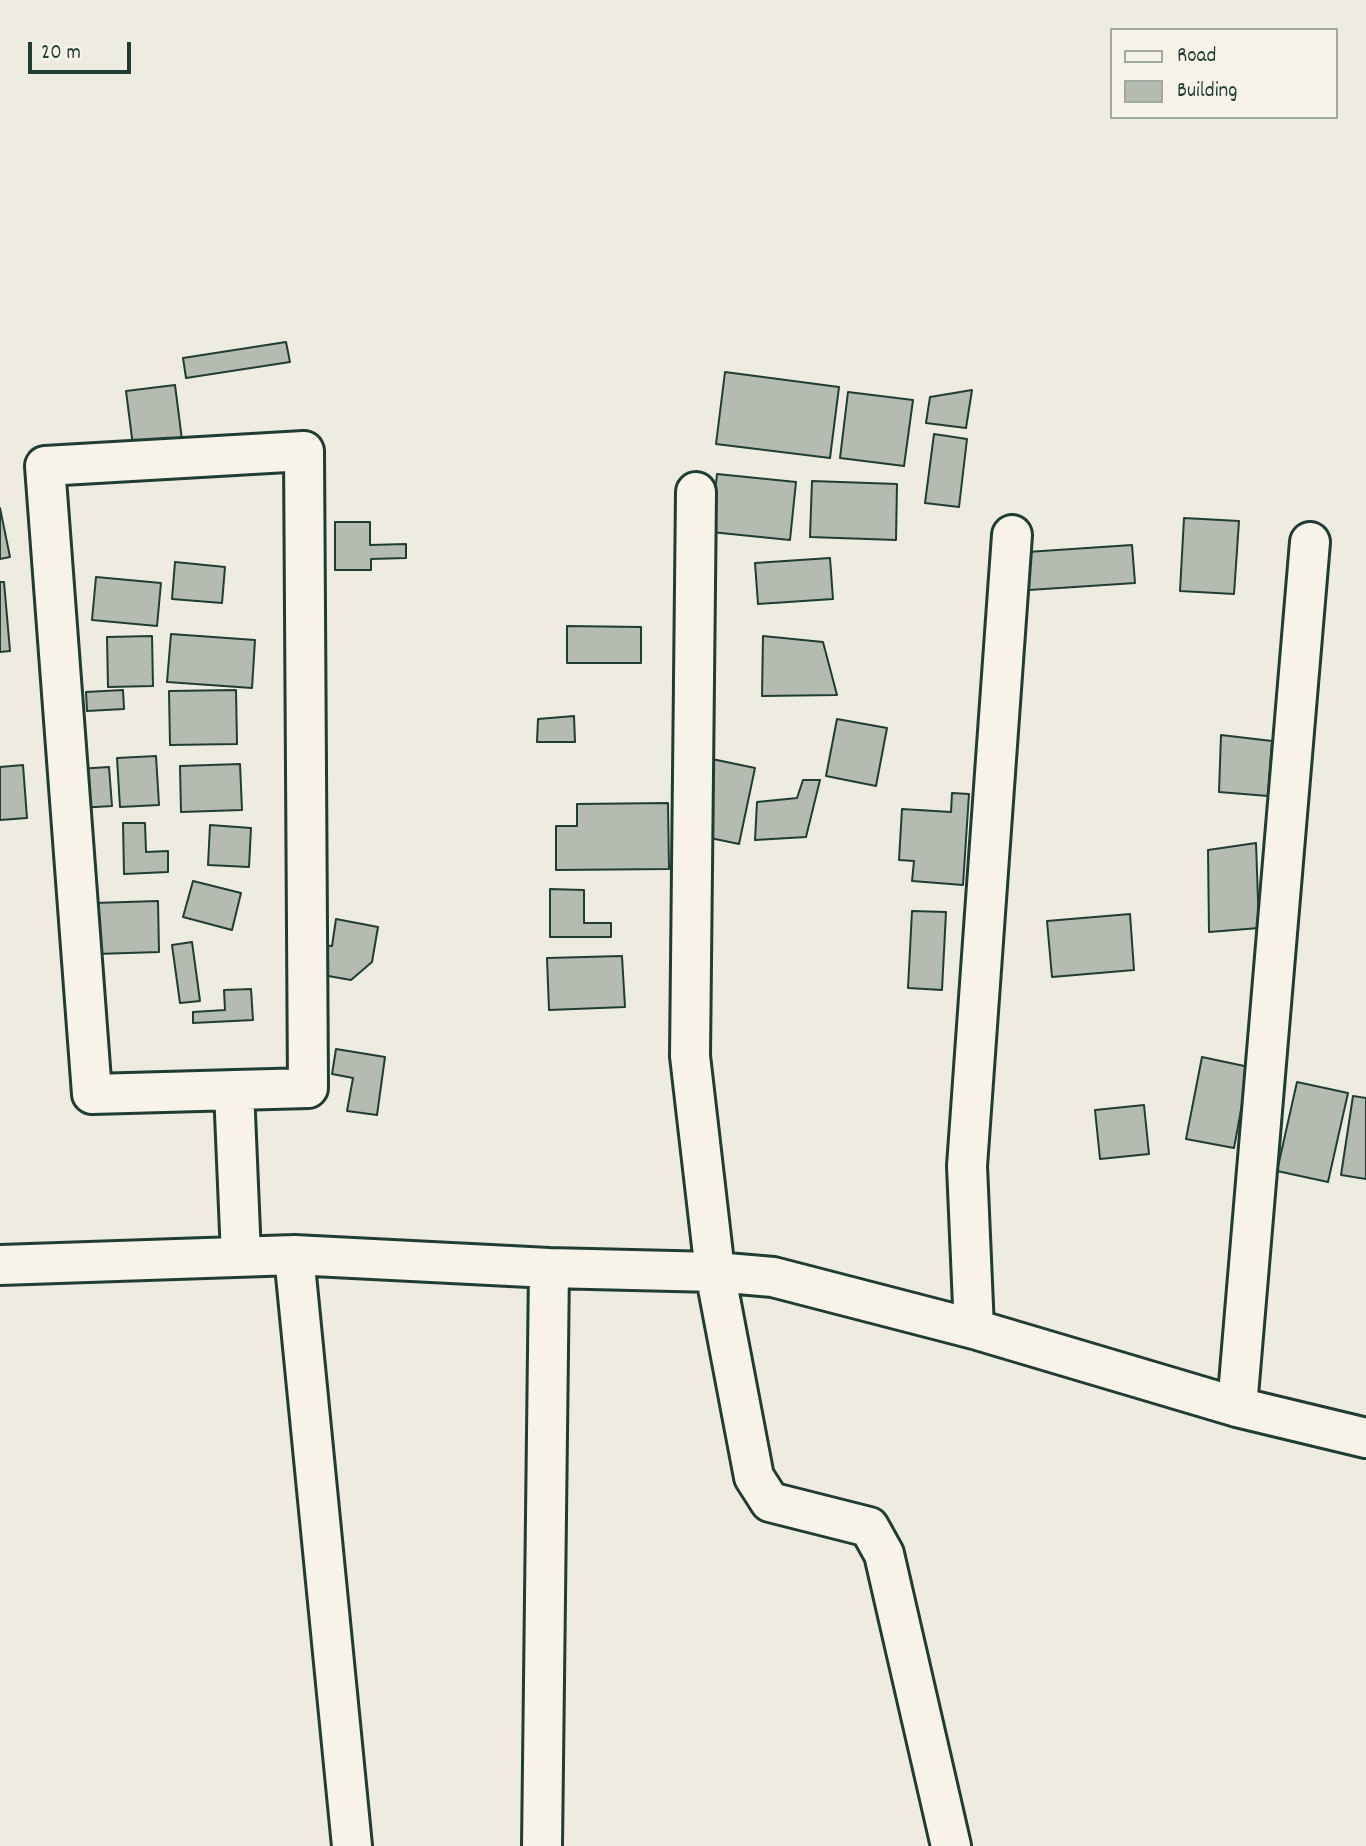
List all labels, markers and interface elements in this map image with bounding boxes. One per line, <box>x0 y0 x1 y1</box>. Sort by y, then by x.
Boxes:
scale bar <box>32 28 135 72</box>
legend <box>1110 28 1338 119</box>
text: 20 m <box>41 39 81 69</box>
text: Road <box>1177 42 1216 72</box>
text: Building <box>1177 77 1237 107</box>

